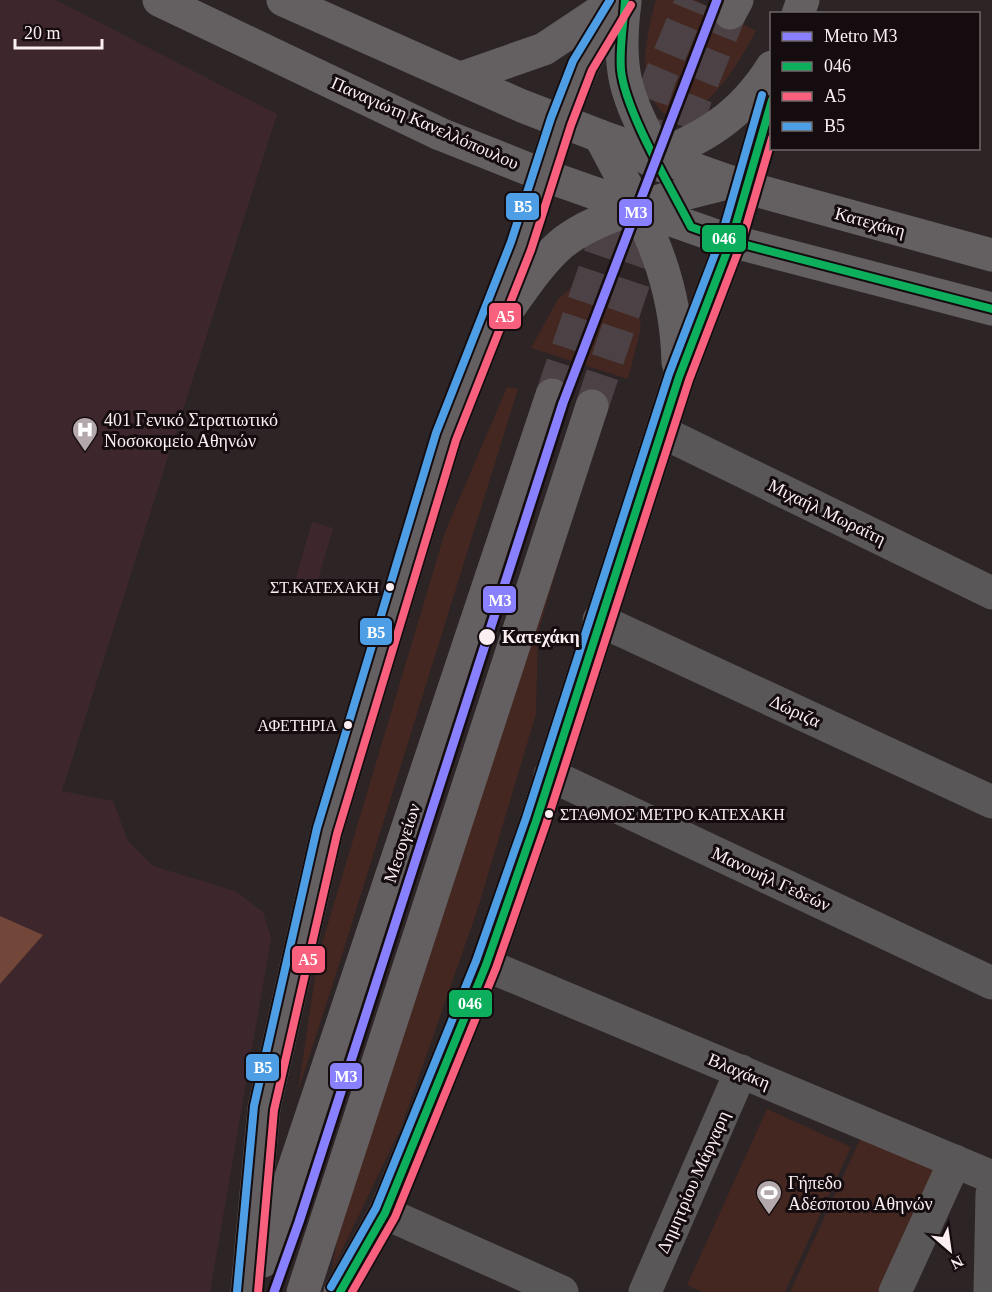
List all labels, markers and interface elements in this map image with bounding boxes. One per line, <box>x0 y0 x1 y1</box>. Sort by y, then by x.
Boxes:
scale bar <box>15 12 102 50</box>
legend <box>770 12 980 150</box>
text: 20 m <box>24 23 61 43</box>
text: Metro Μ3 <box>824 26 898 46</box>
text: 046 <box>824 56 851 76</box>
street label: Παναγιώτη Κανελλόπουλου <box>328 73 522 174</box>
text: A5 <box>824 86 846 106</box>
text: Β5 <box>824 116 845 136</box>
line badge: Β5 <box>505 192 540 221</box>
text: Β5 <box>514 198 532 215</box>
line badge: Μ3 <box>618 198 653 227</box>
street label: Κατεχάκη <box>833 203 907 241</box>
text: Μ3 <box>624 204 648 221</box>
line badge: 046 <box>701 224 747 253</box>
text: 046 <box>712 230 736 247</box>
line badge: A5 <box>488 302 522 330</box>
text: A5 <box>495 308 515 325</box>
place label: 401 Γενικό Στρατιωτικό Νοσοκομείο Αθηνών <box>104 410 278 451</box>
hospital icon: 401 Γενικό Στρατιωτικό Νοσοκομείο Αθηνών <box>70 415 100 453</box>
street label: Μιχαήλ Μωραΐτη <box>765 475 889 549</box>
place label: ΣΤ.ΚΑΤΕΧΑΚΗ <box>270 579 379 596</box>
marker: ΣΤ.ΚΑΤΕΧΑΚΗ <box>384 581 396 593</box>
line badge: Μ3 <box>482 585 517 614</box>
text: Μ3 <box>488 592 512 609</box>
line badge: Β5 <box>359 617 393 646</box>
text: Β5 <box>367 624 385 641</box>
marker: Κατεχάκη <box>477 627 497 647</box>
place label: Κατεχάκη <box>502 627 580 647</box>
street label: Δώριζα <box>767 691 824 732</box>
place label: ΑΦΕΤΗΡΙΑ <box>258 717 337 734</box>
marker: ΑΦΕΤΗΡΙΑ <box>342 719 354 731</box>
street label: Μεσογείων <box>380 801 424 885</box>
place label: ΣΤΑΘΜΟΣ ΜΕΤΡΟ ΚΑΤΕΧΑΚΗ <box>560 806 785 823</box>
marker: ΣΤΑΘΜΟΣ ΜΕΤΡΟ ΚΑΤΕΧΑΚΗ <box>543 808 555 820</box>
street label: Μανουήλ Γεδεών <box>709 843 833 915</box>
line badge: A5 <box>291 945 326 974</box>
text: A5 <box>298 951 318 968</box>
line badge: 046 <box>448 989 493 1018</box>
text: 046 <box>458 995 482 1012</box>
street label: Βλαχάκη <box>705 1049 773 1093</box>
line badge: Β5 <box>245 1053 280 1082</box>
text: Β5 <box>254 1059 272 1076</box>
line badge: Μ3 <box>329 1062 363 1090</box>
text: Μ3 <box>334 1068 358 1085</box>
street label: Δημητρίου Μάργαρη <box>653 1108 733 1256</box>
place label: Γήπεδο Αδέσποτου Αθηνών <box>788 1173 933 1214</box>
sports icon: Γήπεδο Αδέσποτου Αθηνών <box>754 1178 784 1216</box>
north arrow <box>920 1220 980 1280</box>
text: N <box>947 1252 966 1273</box>

